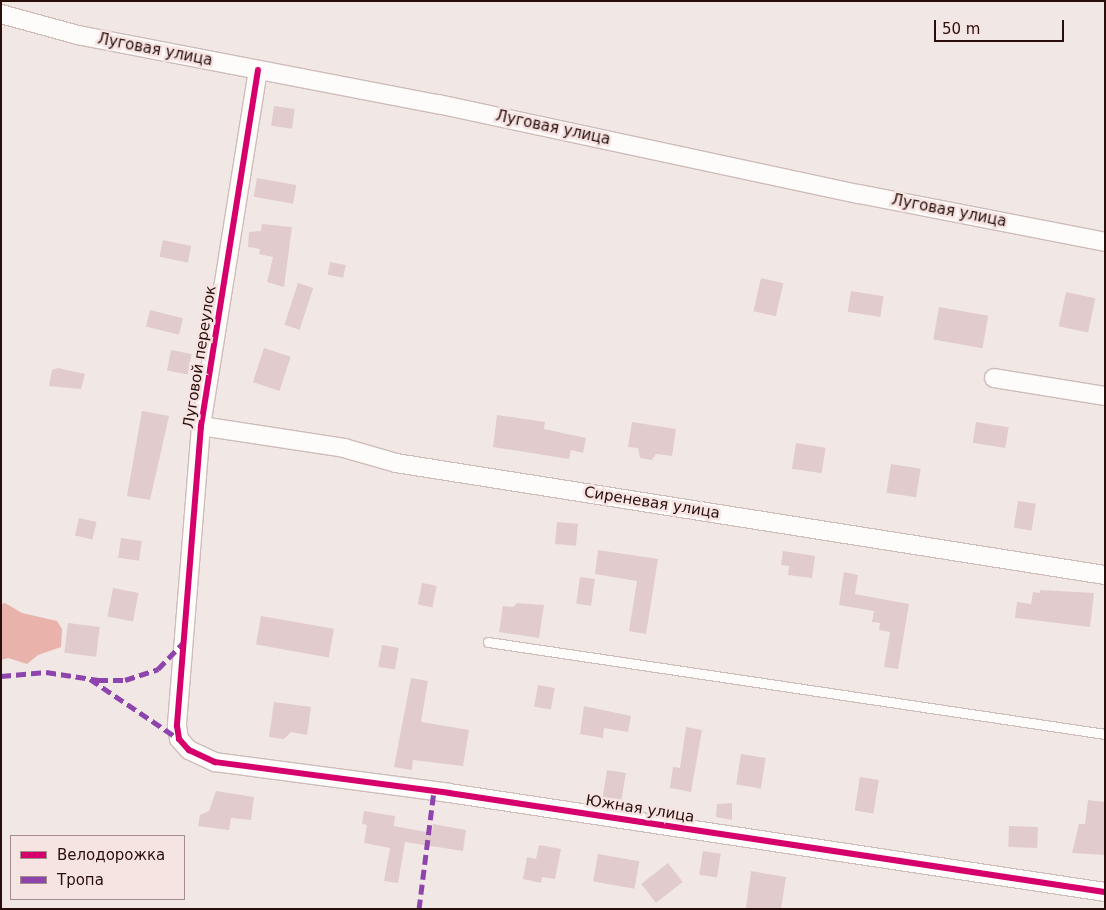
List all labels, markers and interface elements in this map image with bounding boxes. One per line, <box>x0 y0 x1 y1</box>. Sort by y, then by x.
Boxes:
scale bar <box>936 10 1066 42</box>
text: 50 m <box>942 20 980 38</box>
street label: Луговая улица <box>96 30 214 70</box>
street label: Луговая улица <box>494 107 612 149</box>
street label: Луговая улица <box>890 191 1008 231</box>
street label: Луговой переулок <box>180 284 220 430</box>
street label: Сиреневая улица <box>583 483 721 523</box>
street label: Южная улица <box>584 791 696 827</box>
legend <box>10 835 185 900</box>
text: Велодорожка <box>57 846 165 864</box>
text: Тропа <box>57 871 104 889</box>

